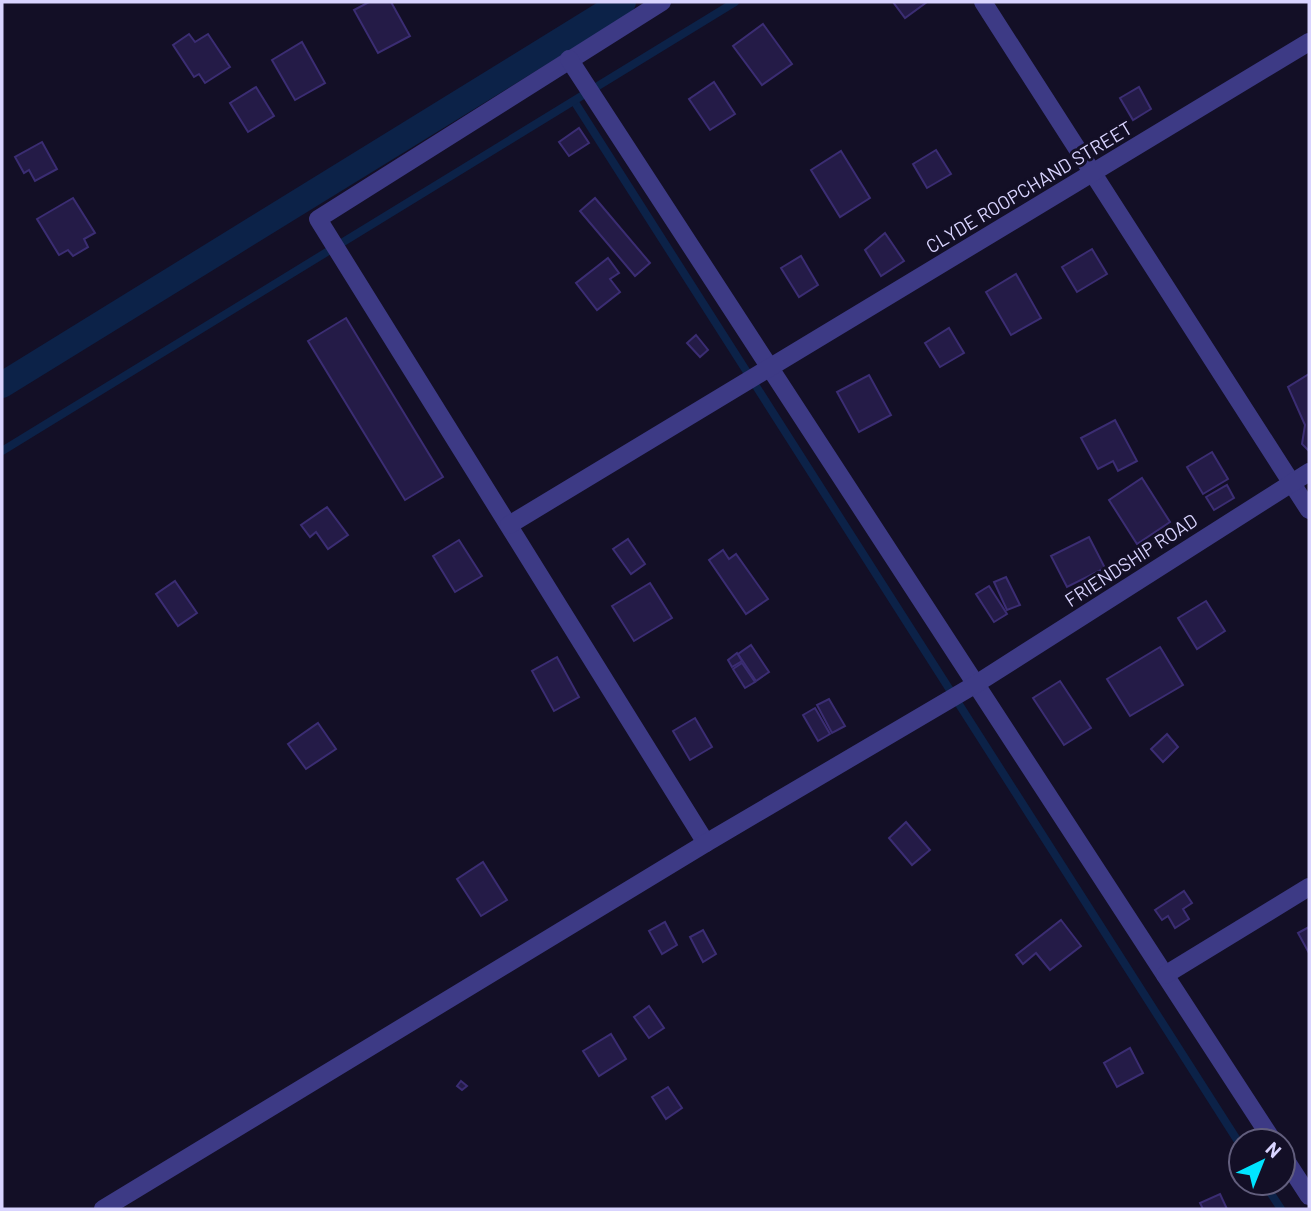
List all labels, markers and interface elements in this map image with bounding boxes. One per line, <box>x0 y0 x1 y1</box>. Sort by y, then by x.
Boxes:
street label: CLYDE ROOPCHAND STREET <box>921 116 1136 257</box>
street label: FRIENDSHIP ROAD <box>1060 508 1201 611</box>
north arrow <box>1227 1127 1297 1197</box>
text: N <box>1261 1136 1286 1162</box>

